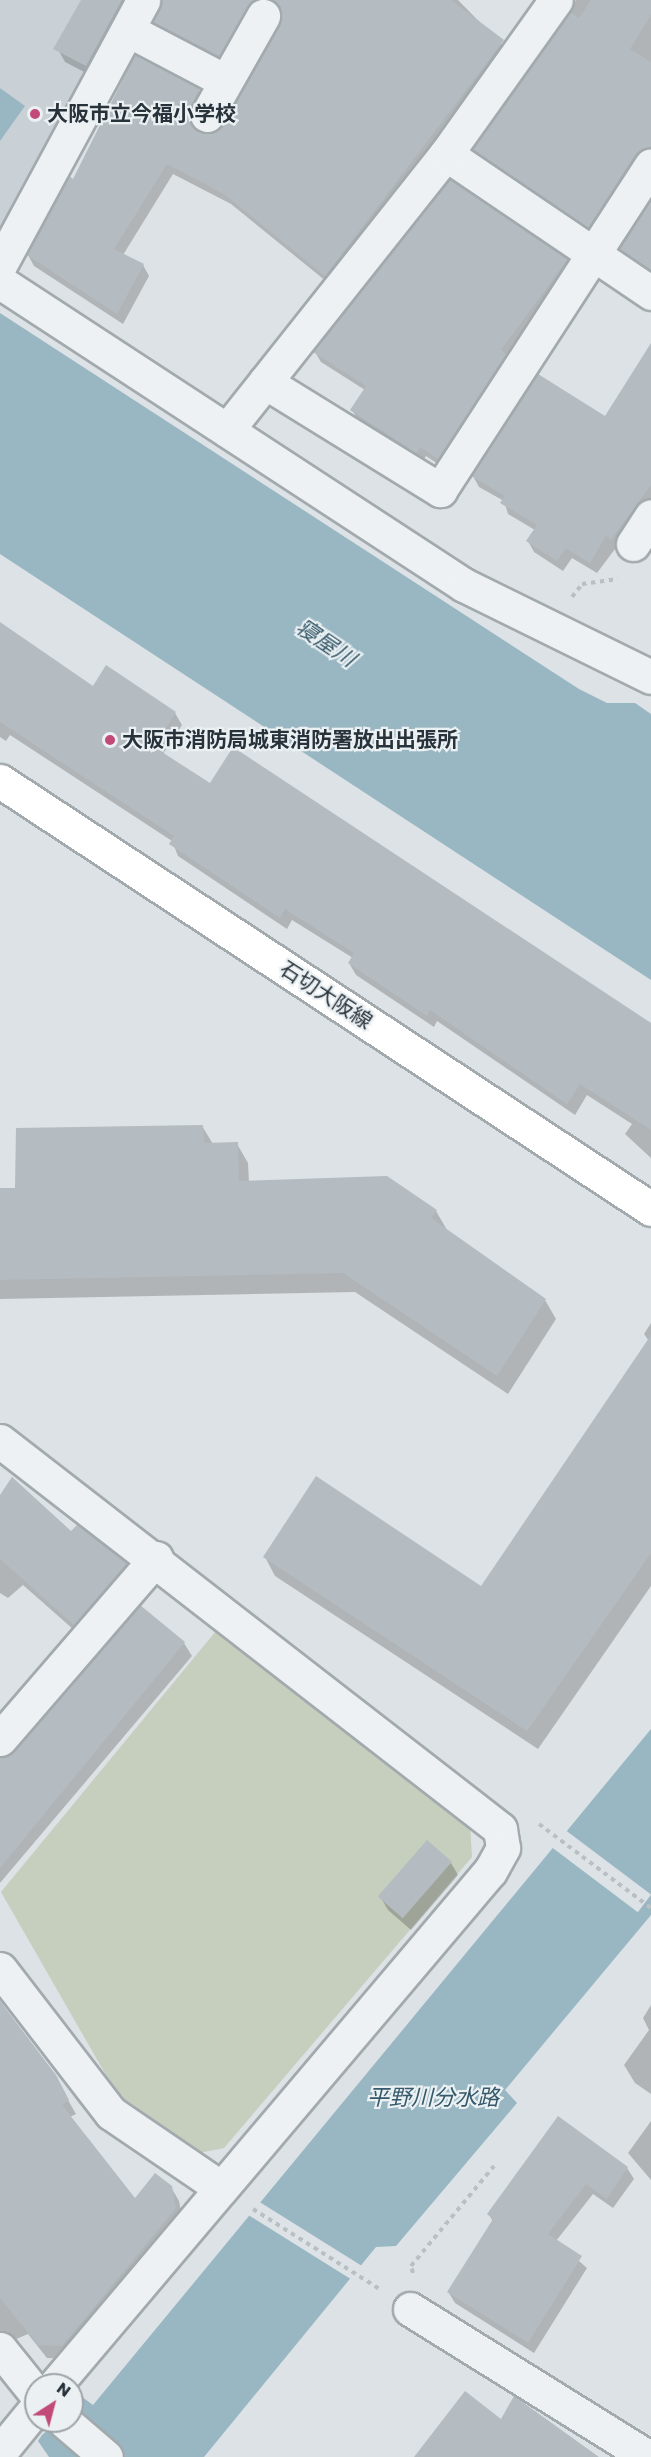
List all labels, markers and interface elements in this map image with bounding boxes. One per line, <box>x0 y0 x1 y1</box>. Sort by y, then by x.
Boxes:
place label: 大阪市立今福小学校 <box>47 101 236 127</box>
marker: 大阪市立今福小学校 <box>28 107 42 121</box>
water label: 寝屋川 <box>291 614 361 672</box>
place label: 大阪市消防局城東消防署放出出張所 <box>122 727 458 753</box>
marker: 大阪市消防局城東消防署放出出張所 <box>103 733 117 747</box>
street label: 石切大阪線 <box>275 956 377 1034</box>
water label: 平野川分水路 <box>367 2085 499 2111</box>
north arrow <box>24 2373 84 2433</box>
text: N <box>52 2377 75 2402</box>

